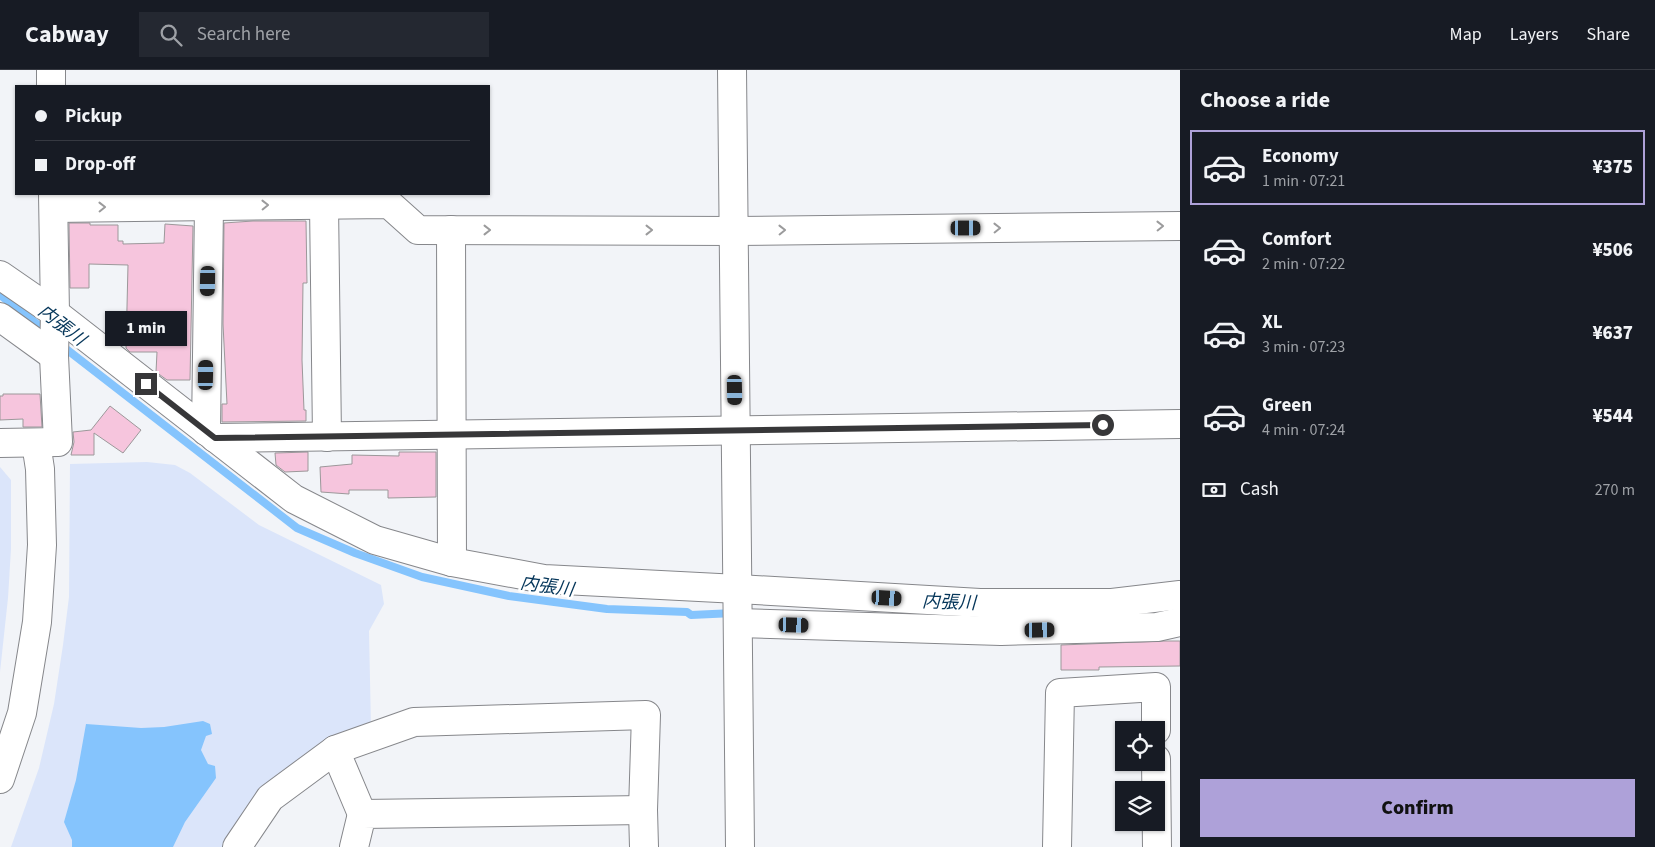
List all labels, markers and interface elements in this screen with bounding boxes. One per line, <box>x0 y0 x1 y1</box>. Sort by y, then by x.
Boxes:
search box <box>139 12 489 57</box>
text: Cabway <box>25 17 109 52</box>
icon: search <box>157 21 185 49</box>
text: Search here <box>197 21 290 48</box>
text: Map <box>1450 22 1482 47</box>
text: Layers <box>1510 22 1559 47</box>
text: Share <box>1587 22 1630 47</box>
text: Choose a ride <box>1200 84 1330 116</box>
text: Pickup <box>65 103 122 130</box>
text: Economy <box>1262 143 1339 170</box>
icon: car <box>1202 145 1247 190</box>
text: Drop-off <box>65 151 135 178</box>
text: ¥375 <box>1592 154 1633 181</box>
text: 1 min · 07:21 <box>1262 170 1345 192</box>
one-way arrow <box>262 200 269 210</box>
one-way arrow <box>99 202 107 212</box>
car <box>951 221 981 236</box>
one-way arrow <box>1156 221 1164 231</box>
one-way arrow <box>994 223 1002 233</box>
one-way arrow <box>484 225 491 235</box>
one-way arrow <box>646 225 654 235</box>
one-way arrow <box>779 225 787 235</box>
text: Comfort <box>1262 226 1332 253</box>
icon: car <box>1202 228 1247 273</box>
text: ¥506 <box>1592 237 1633 264</box>
text: 2 min · 07:22 <box>1262 253 1345 275</box>
car <box>200 266 215 296</box>
water label: 内張川 <box>33 299 92 353</box>
text: XL <box>1262 309 1283 336</box>
icon: car <box>1202 311 1247 356</box>
callout: 1 min <box>105 312 187 346</box>
text: 1 min <box>126 317 166 339</box>
text: ¥637 <box>1592 320 1633 347</box>
text: 3 min · 07:23 <box>1262 336 1345 358</box>
car <box>198 360 213 390</box>
route end <box>135 373 157 395</box>
car <box>727 375 742 405</box>
text: Green <box>1262 392 1312 419</box>
icon: car <box>1202 394 1247 439</box>
text: ¥544 <box>1592 403 1633 430</box>
route start <box>1092 414 1114 436</box>
text: 4 min · 07:24 <box>1262 419 1345 441</box>
icon: cash <box>1200 476 1228 504</box>
text: Cash <box>1240 476 1279 503</box>
text: 270 m <box>1595 479 1635 501</box>
water label: 内張川 <box>518 570 577 603</box>
water label: 内張川 <box>922 589 978 616</box>
car <box>871 590 902 606</box>
car <box>778 617 809 633</box>
car <box>1024 622 1055 638</box>
map controls <box>1115 721 1165 831</box>
button: locate <box>1115 721 1165 771</box>
button: Confirm <box>1200 779 1635 837</box>
button: layers <box>1115 781 1165 831</box>

